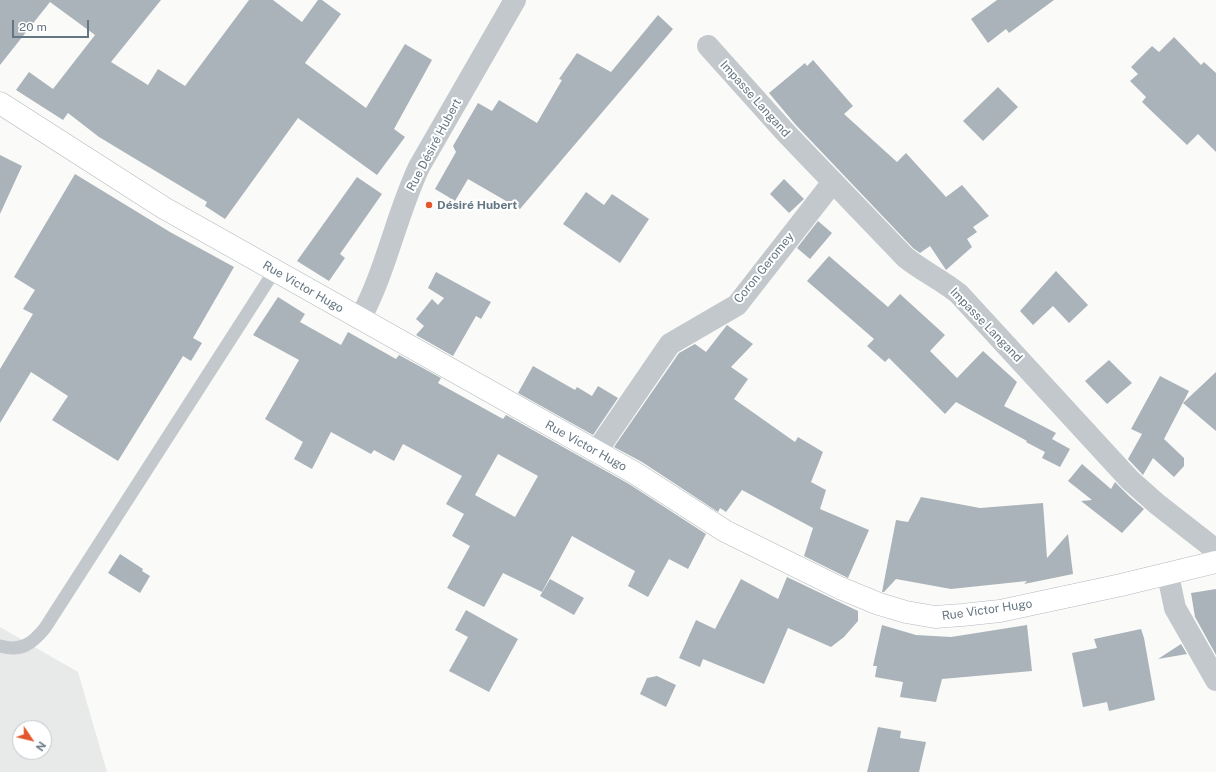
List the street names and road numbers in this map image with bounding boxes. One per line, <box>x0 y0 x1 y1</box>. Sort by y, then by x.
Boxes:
street label: Impasse Langand <box>717 58 793 140</box>
street label: Rue Désiré Hubert <box>404 96 464 194</box>
street label: Coron Geromey <box>731 230 797 306</box>
street label: Rue Victor Hugo <box>260 258 346 316</box>
street label: Impasse Langand <box>947 285 1025 365</box>
street label: Rue Victor Hugo <box>543 418 629 474</box>
street label: Rue Victor Hugo <box>941 597 1033 623</box>

